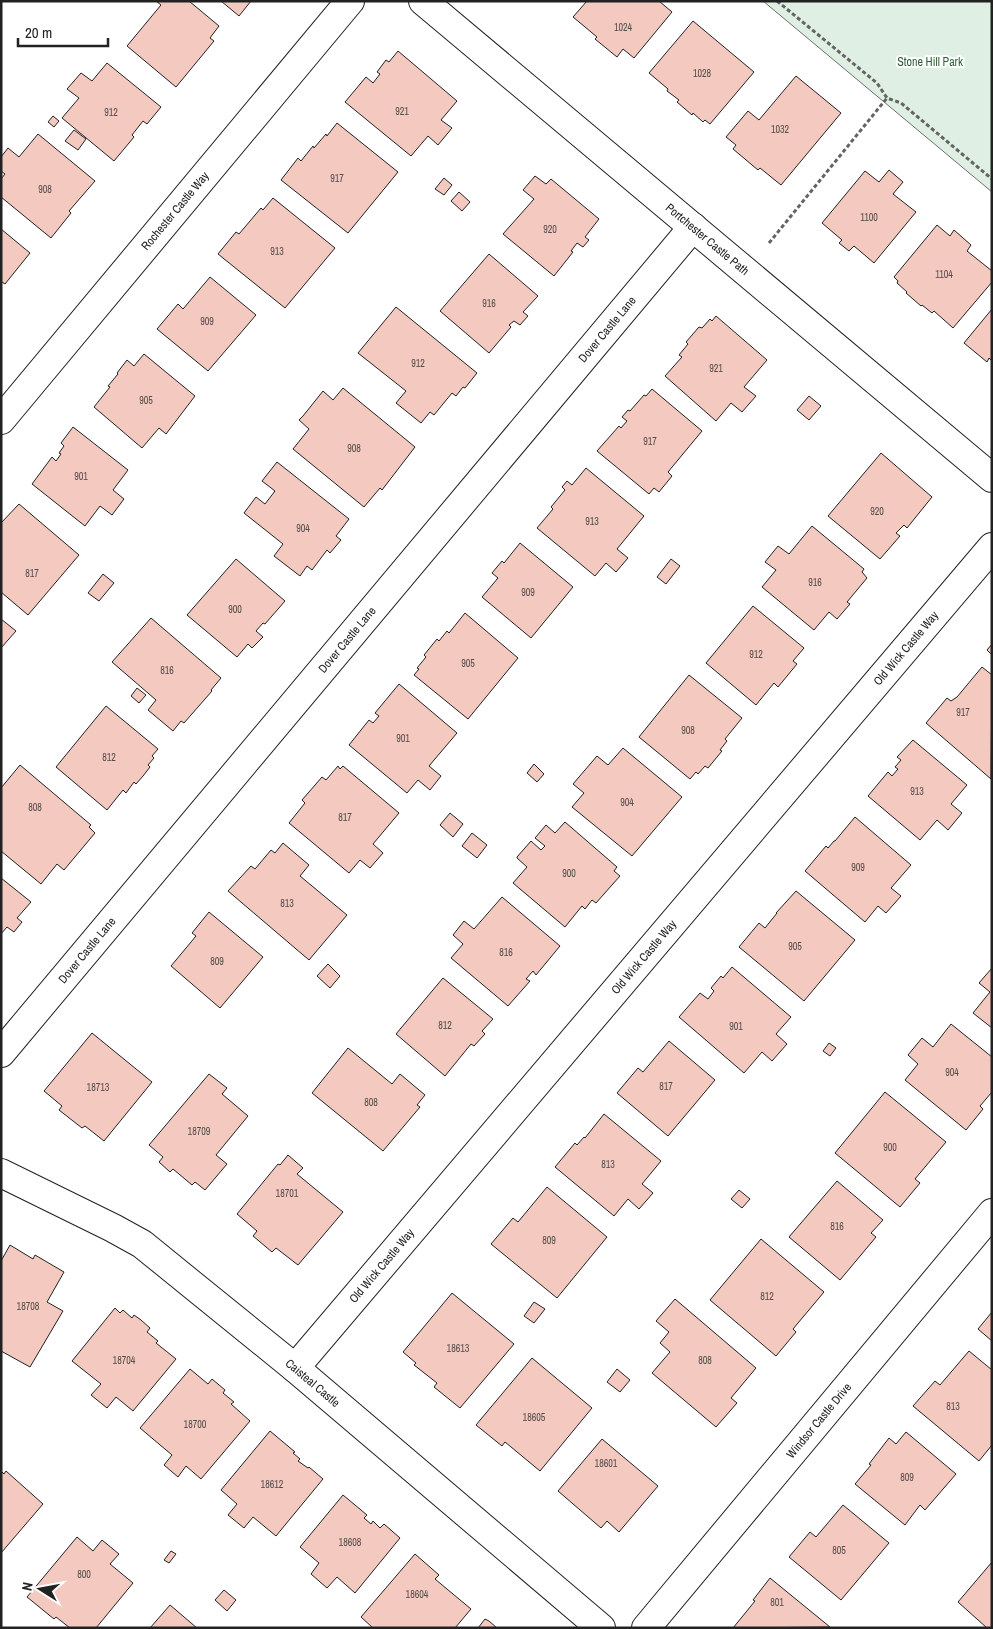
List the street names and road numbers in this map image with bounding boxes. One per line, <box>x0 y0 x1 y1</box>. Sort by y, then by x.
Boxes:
street label: Rochester Castle Way <box>138 168 213 254</box>
street label: Portchester Castle Path <box>662 200 752 279</box>
street label: Dover Castle Lane <box>575 293 640 366</box>
street label: Dover Castle Lane <box>315 603 379 676</box>
street label: Old Wick Castle Way <box>870 608 942 689</box>
street label: Dover Castle Lane <box>55 914 119 987</box>
street label: Old Wick Castle Way <box>608 917 680 998</box>
street label: Old Wick Castle Way <box>346 1225 418 1306</box>
street label: Caisteal Castle <box>282 1355 343 1411</box>
street label: Windsor Castle Drive <box>783 1380 855 1462</box>

